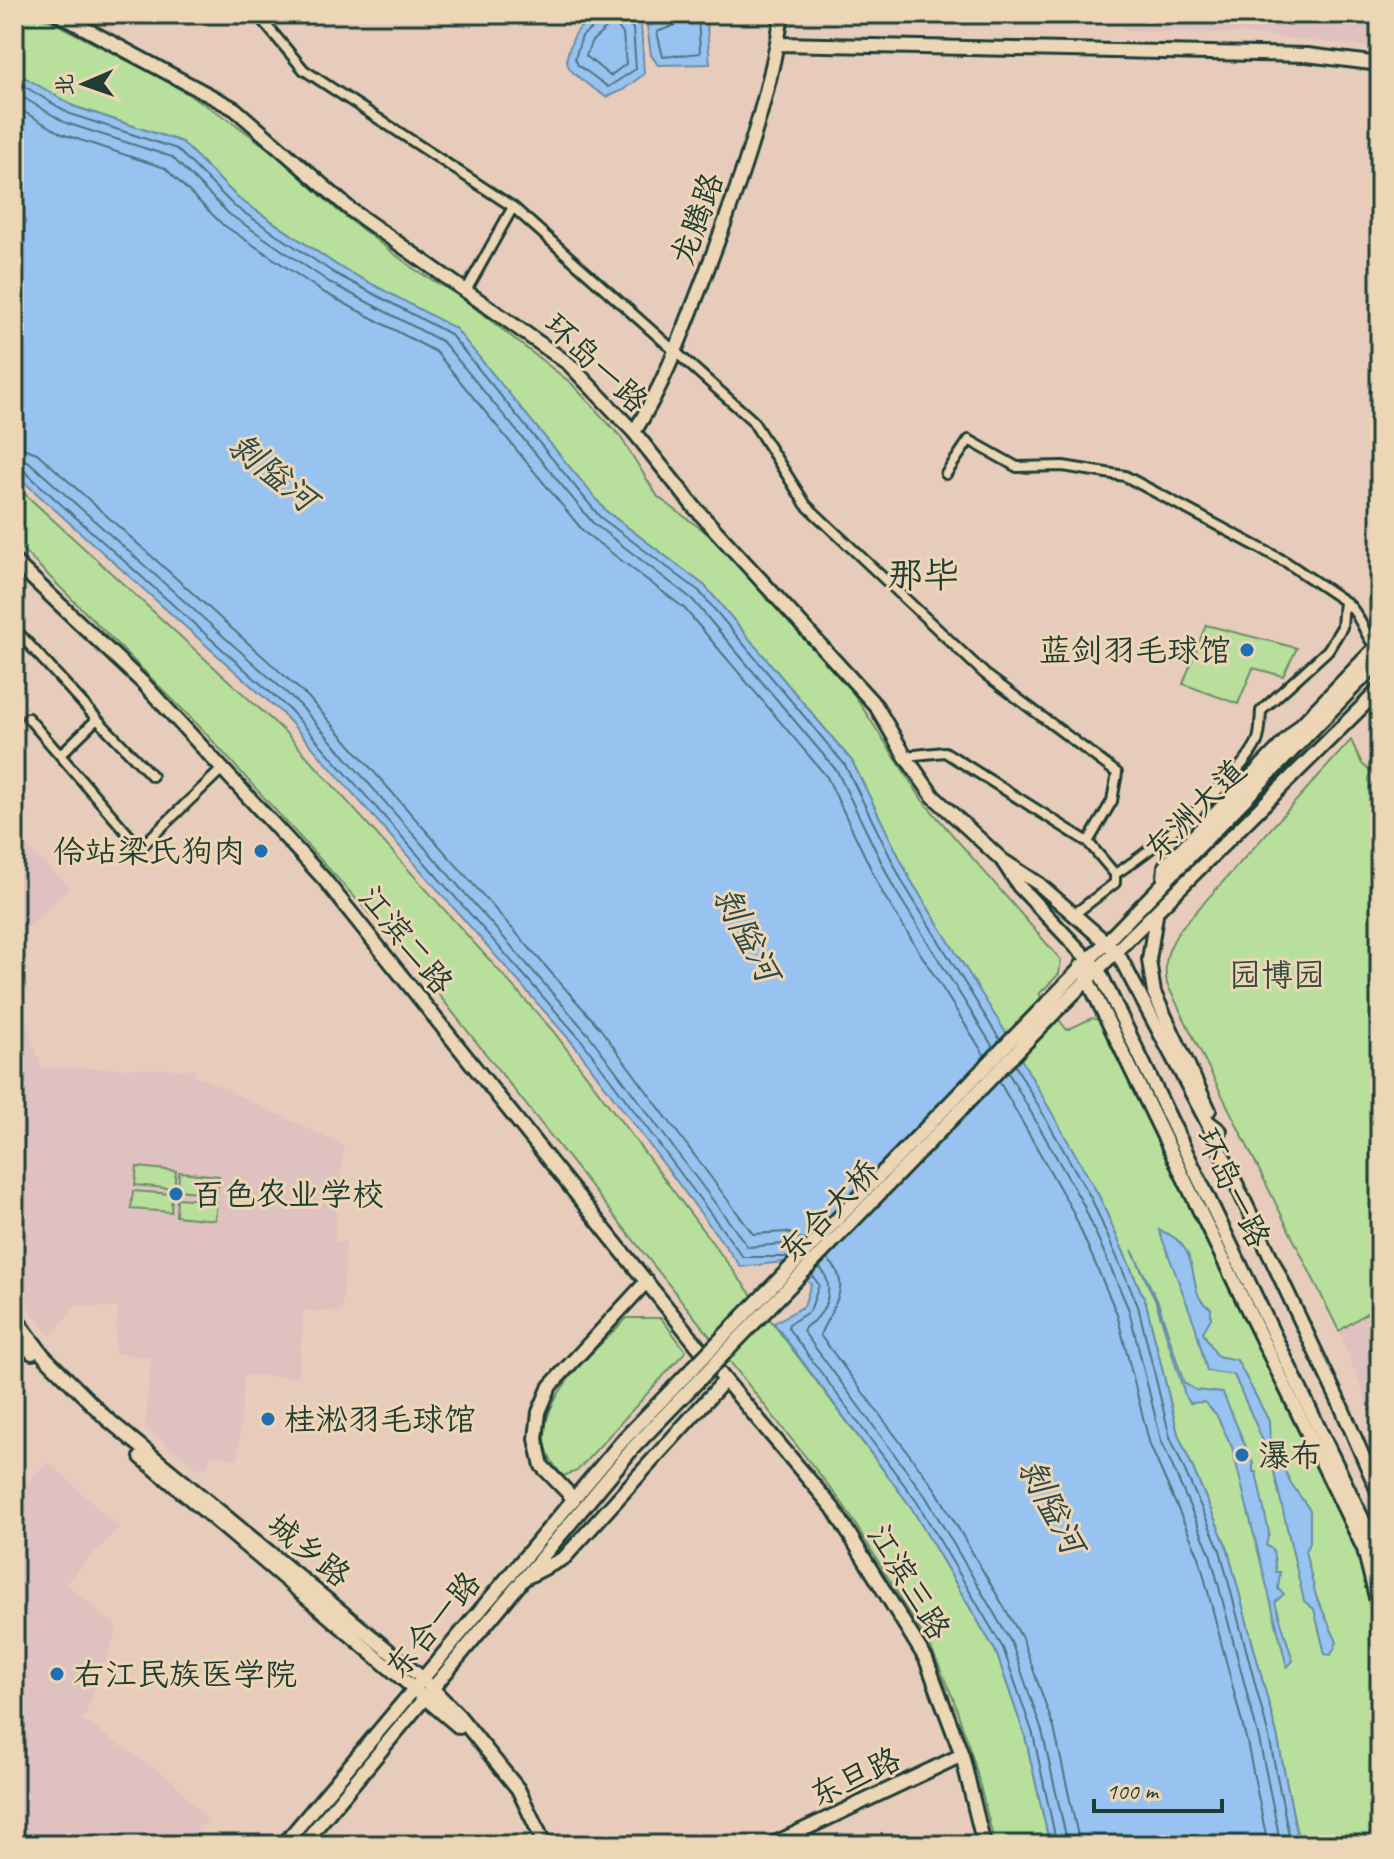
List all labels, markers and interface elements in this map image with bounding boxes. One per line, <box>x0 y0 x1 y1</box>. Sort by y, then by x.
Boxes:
north arrow <box>44 44 124 124</box>
text: 北 <box>51 73 79 96</box>
street label: 龙腾路 <box>661 167 733 271</box>
street label: 环岛一路 <box>535 304 657 422</box>
water label: 剥隘河 <box>220 423 330 524</box>
district label: 那毕 <box>887 552 959 598</box>
place label: 蓝剑羽毛球馆 <box>1039 630 1231 671</box>
marker: 蓝剑羽毛球馆 <box>1238 641 1256 659</box>
street label: 东洲大道 <box>1135 750 1255 870</box>
place label: 伶站梁氏狗肉 <box>53 831 245 872</box>
marker: 伶站梁氏狗肉 <box>252 842 270 860</box>
street label: 江滨二路 <box>350 877 462 1003</box>
water label: 剥隘河 <box>704 879 792 994</box>
park label: 园博园 <box>1229 955 1325 996</box>
street label: 环岛一路 <box>1187 1121 1279 1255</box>
street label: 东合大桥 <box>770 1151 888 1271</box>
place label: 百色农业学校 <box>192 1174 384 1215</box>
marker: 百色农业学校 <box>167 1185 185 1203</box>
place label: 桂淞羽毛球馆 <box>284 1399 476 1440</box>
marker: 桂淞羽毛球馆 <box>259 1410 277 1428</box>
place label: 瀑布 <box>1258 1435 1322 1476</box>
marker: 瀑布 <box>1233 1446 1251 1464</box>
water label: 剥隘河 <box>1009 1451 1097 1566</box>
street label: 城乡路 <box>259 1504 359 1596</box>
street label: 江滨三路 <box>858 1517 960 1647</box>
street label: 东合一路 <box>376 1563 490 1687</box>
place label: 右江民族医学院 <box>73 1654 297 1695</box>
marker: 右江民族医学院 <box>48 1665 66 1683</box>
street label: 东旦路 <box>803 1738 907 1816</box>
scale bar <box>1094 1763 1222 1813</box>
text: 100 m <box>1106 1776 1160 1806</box>

